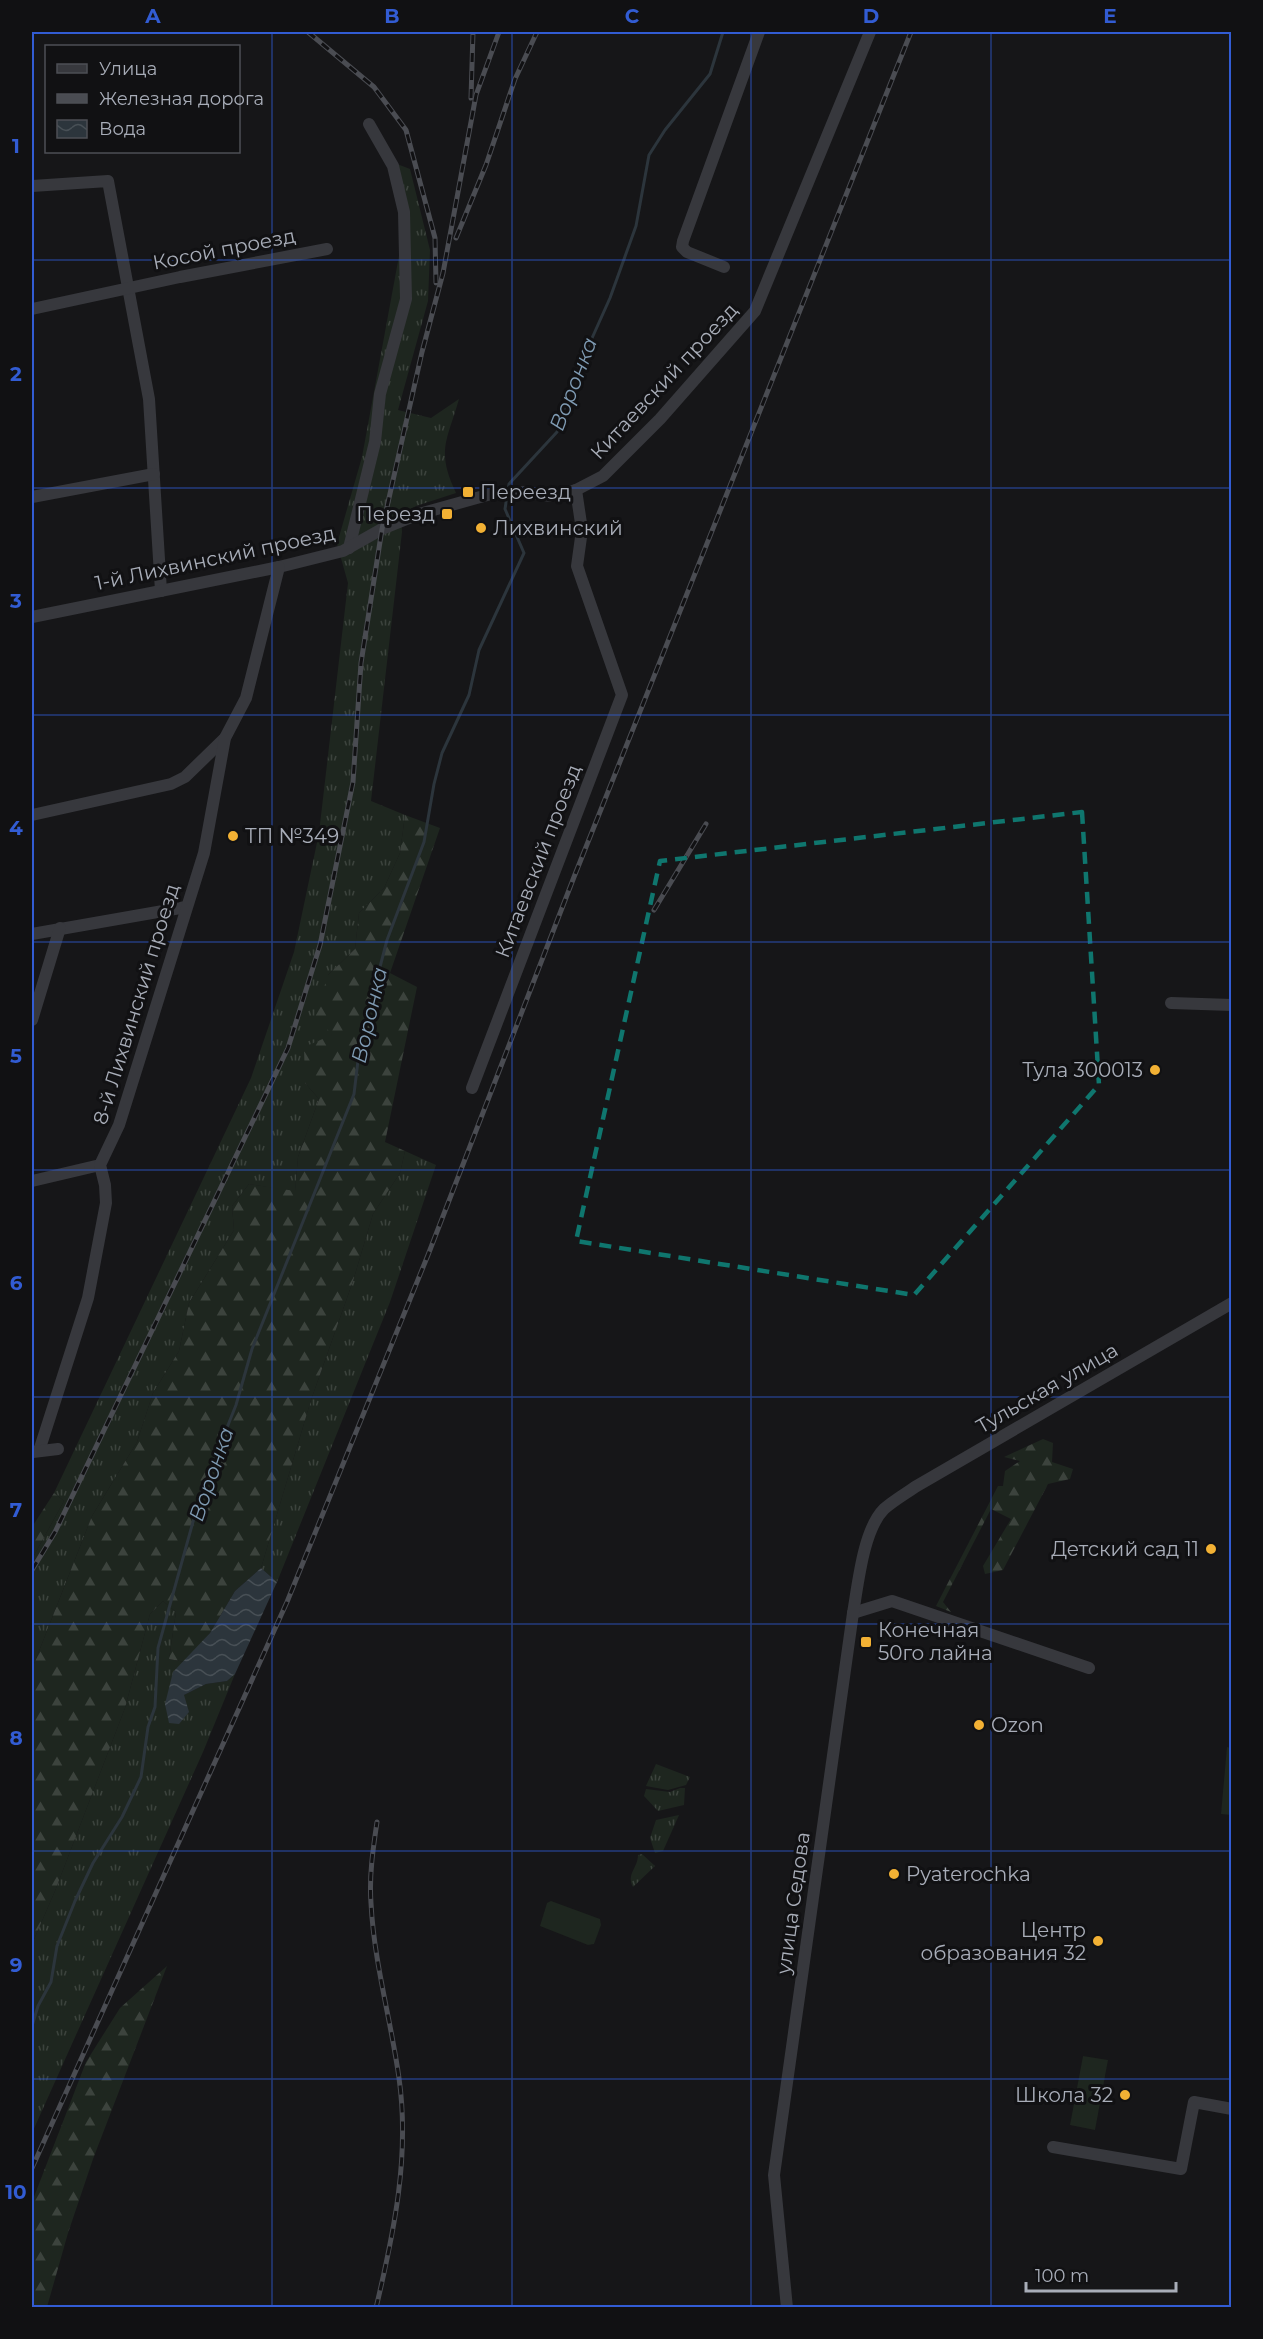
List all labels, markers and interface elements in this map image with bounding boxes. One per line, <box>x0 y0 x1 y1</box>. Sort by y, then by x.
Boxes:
text: A <box>144 4 161 28</box>
text: B <box>384 4 400 28</box>
text: C <box>625 4 640 28</box>
text: D <box>863 4 879 28</box>
text: E <box>1103 4 1117 28</box>
legend <box>45 45 240 153</box>
text: Улица <box>99 58 157 80</box>
text: Железная дорога <box>99 88 264 110</box>
text: Вода <box>99 118 146 140</box>
text: 1 <box>12 134 20 158</box>
street label: Косой проезд <box>151 223 297 275</box>
street label: Китаевский проезд <box>585 298 743 464</box>
water label: Воронка <box>544 334 602 434</box>
text: 2 <box>10 362 22 386</box>
place label: Переезд <box>480 480 571 504</box>
marker: Переезд <box>461 485 475 499</box>
place label: Перезд <box>356 502 435 526</box>
marker: Перезд <box>440 507 454 521</box>
place label: Лихвинский <box>493 516 623 540</box>
street label: 1-й Лихвинский проезд <box>93 521 337 595</box>
marker: Лихвинский <box>474 521 488 535</box>
text: 3 <box>9 589 22 613</box>
street label: Китаевский проезд <box>490 761 586 961</box>
text: 4 <box>9 816 23 840</box>
place label: ТП №349 <box>245 824 339 848</box>
marker: ТП №349 <box>226 829 240 843</box>
street label: 8-й Лихвинский проезд <box>88 881 184 1127</box>
water label: Воронка <box>346 965 392 1065</box>
text: 5 <box>10 1044 22 1068</box>
place label: Тула 300013 <box>1022 1058 1143 1082</box>
marker: Тула 300013 <box>1148 1063 1162 1077</box>
text: 6 <box>10 1271 23 1295</box>
street label: Тульская улица <box>972 1338 1122 1438</box>
water label: Воронка <box>183 1424 239 1524</box>
text: 7 <box>10 1498 22 1522</box>
place label: Детский сад 11 <box>1051 1537 1199 1561</box>
marker: Детский сад 11 <box>1204 1542 1218 1556</box>
place label: Конечная 50го лайна <box>878 1618 993 1665</box>
marker: Конечная 50го лайна <box>859 1635 873 1649</box>
place label: Ozon <box>991 1713 1044 1737</box>
marker: Ozon <box>972 1718 986 1732</box>
text: 8 <box>9 1726 23 1750</box>
street label: улица Седова <box>771 1830 815 1977</box>
place label: Pyaterochka <box>906 1862 1031 1886</box>
marker: Pyaterochka <box>887 1867 901 1881</box>
place label: Центр образования 32 <box>920 1918 1086 1965</box>
marker: Центр образования 32 <box>1091 1934 1105 1948</box>
text: 9 <box>10 1953 22 1977</box>
place label: Школа 32 <box>1015 2083 1113 2107</box>
marker: Школа 32 <box>1118 2088 1132 2102</box>
text: 10 <box>5 2180 27 2204</box>
scale bar <box>1026 2255 1176 2293</box>
text: 100 m <box>1035 2265 1089 2287</box>

